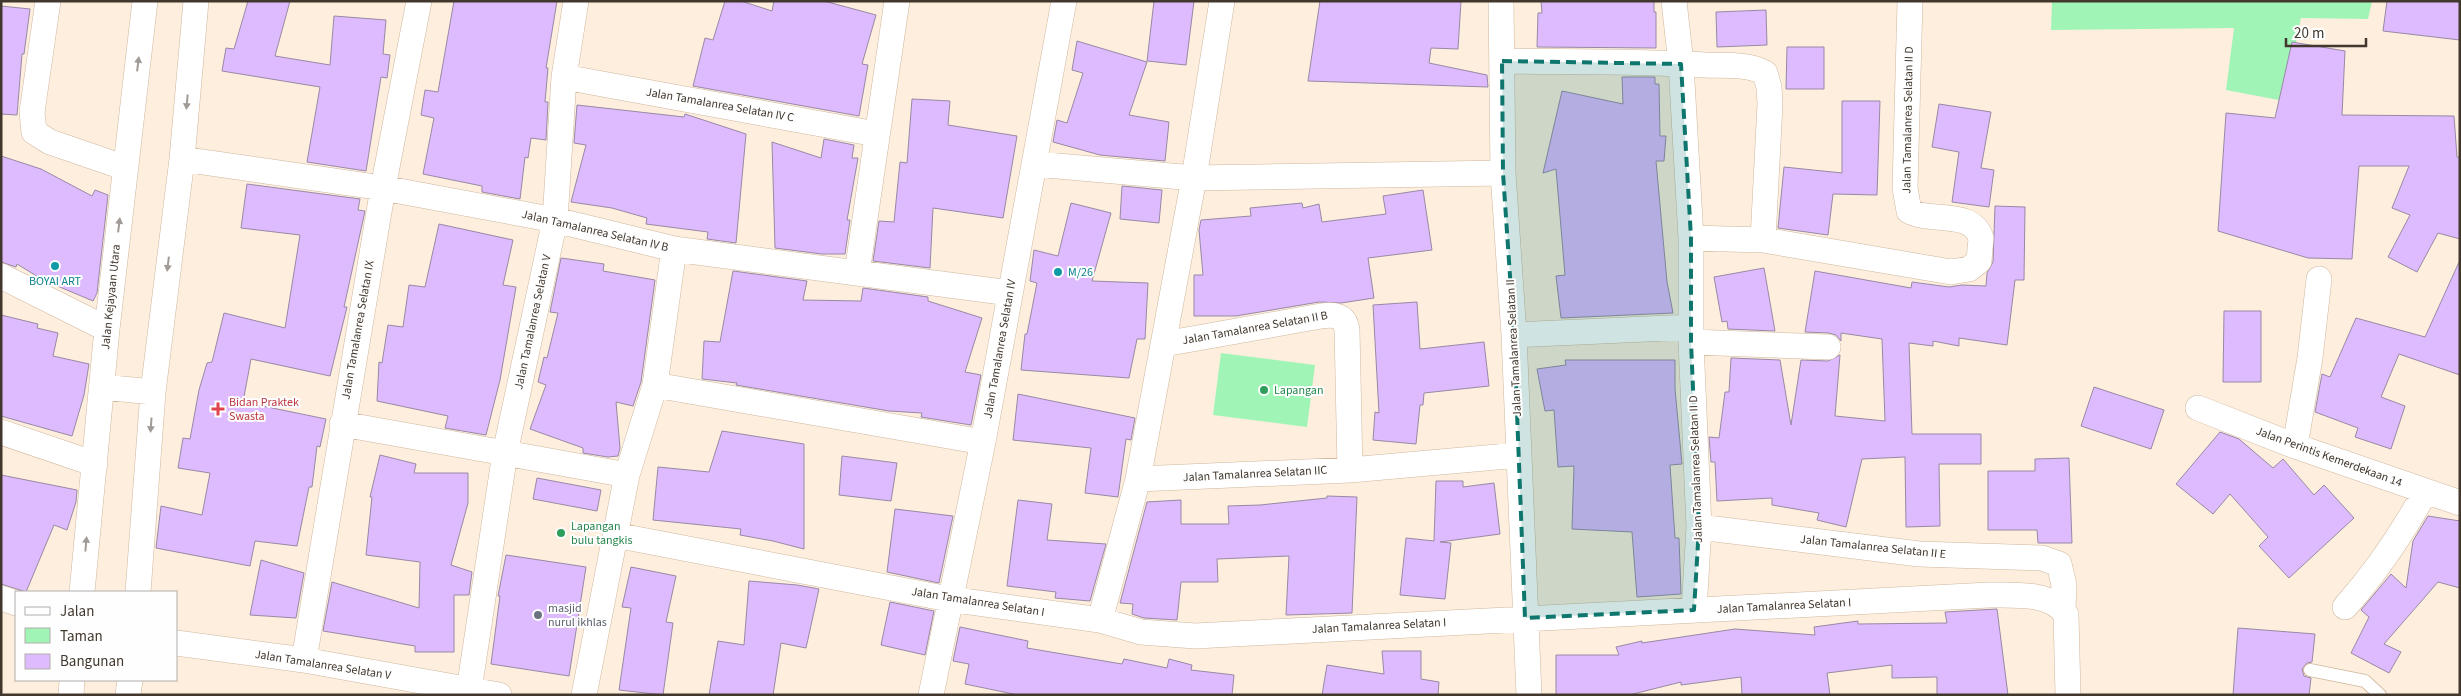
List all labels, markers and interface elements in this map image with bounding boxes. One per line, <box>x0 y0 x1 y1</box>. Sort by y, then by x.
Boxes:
scale bar <box>2286 15 2366 47</box>
text: 20 m <box>2294 23 2324 44</box>
street label: Jalan Tamalanrea Selatan II D <box>1898 46 1918 194</box>
one-way arrow <box>134 56 142 72</box>
street label: Jalan Tamalanrea Selatan IV C <box>645 84 796 126</box>
one-way arrow <box>183 94 191 110</box>
street label: Jalan Tamalanrea Selatan IV B <box>520 206 670 256</box>
one-way arrow <box>115 217 123 233</box>
street label: Jalan Kejayaan Utara <box>97 244 125 350</box>
street label: Jalan Tamalanrea Selatan V <box>510 252 556 391</box>
one-way arrow <box>164 256 172 272</box>
street label: Jalan Tamalanrea Selatan IX <box>337 259 379 401</box>
marker: BOYAI ART <box>49 260 61 272</box>
place label: M/26 <box>1068 264 1093 281</box>
marker: M/26 <box>1052 266 1064 278</box>
place label: BOYAI ART <box>29 273 82 290</box>
street label: Jalan Tamalanrea Selatan IV <box>979 277 1021 420</box>
street label: Jalan Tamalanrea Selatan II <box>1502 279 1526 417</box>
street label: Jalan Tamalanrea Selatan II B <box>1181 307 1329 349</box>
place label: Lapangan <box>1274 382 1323 399</box>
marker: Lapangan <box>1258 384 1270 396</box>
place label: Bidan Praktek Swasta <box>229 394 299 425</box>
street label: Jalan Tamalanrea Selatan II D <box>1685 395 1707 543</box>
marker: Bidan Praktek Swasta <box>211 402 225 416</box>
one-way arrow <box>146 417 154 433</box>
street label: Jalan Perintis Kemerdekaan 14 <box>2253 423 2405 491</box>
street label: Jalan Tamalanrea Selatan IIC <box>1182 462 1328 486</box>
place label: Lapangan bulu tangkis <box>571 518 633 549</box>
marker: Lapangan bulu tangkis <box>555 527 567 539</box>
street label: Jalan Tamalanrea Selatan II E <box>1799 531 1947 563</box>
one-way arrow <box>82 535 90 551</box>
street label: Jalan Tamalanrea Selatan I <box>910 583 1046 621</box>
legend <box>15 591 178 681</box>
street label: Jalan Tamalanrea Selatan I <box>1716 594 1852 618</box>
place label: masjid nurul ikhlas <box>548 600 607 631</box>
text: Jalan <box>60 601 94 622</box>
marker: masjid nurul ikhlas <box>532 609 544 621</box>
street label: Jalan Tamalanrea Selatan I <box>1311 614 1447 638</box>
text: Taman <box>60 626 103 647</box>
street label: Jalan Tamalanrea Selatan V <box>254 646 393 684</box>
text: Bangunan <box>60 651 124 672</box>

